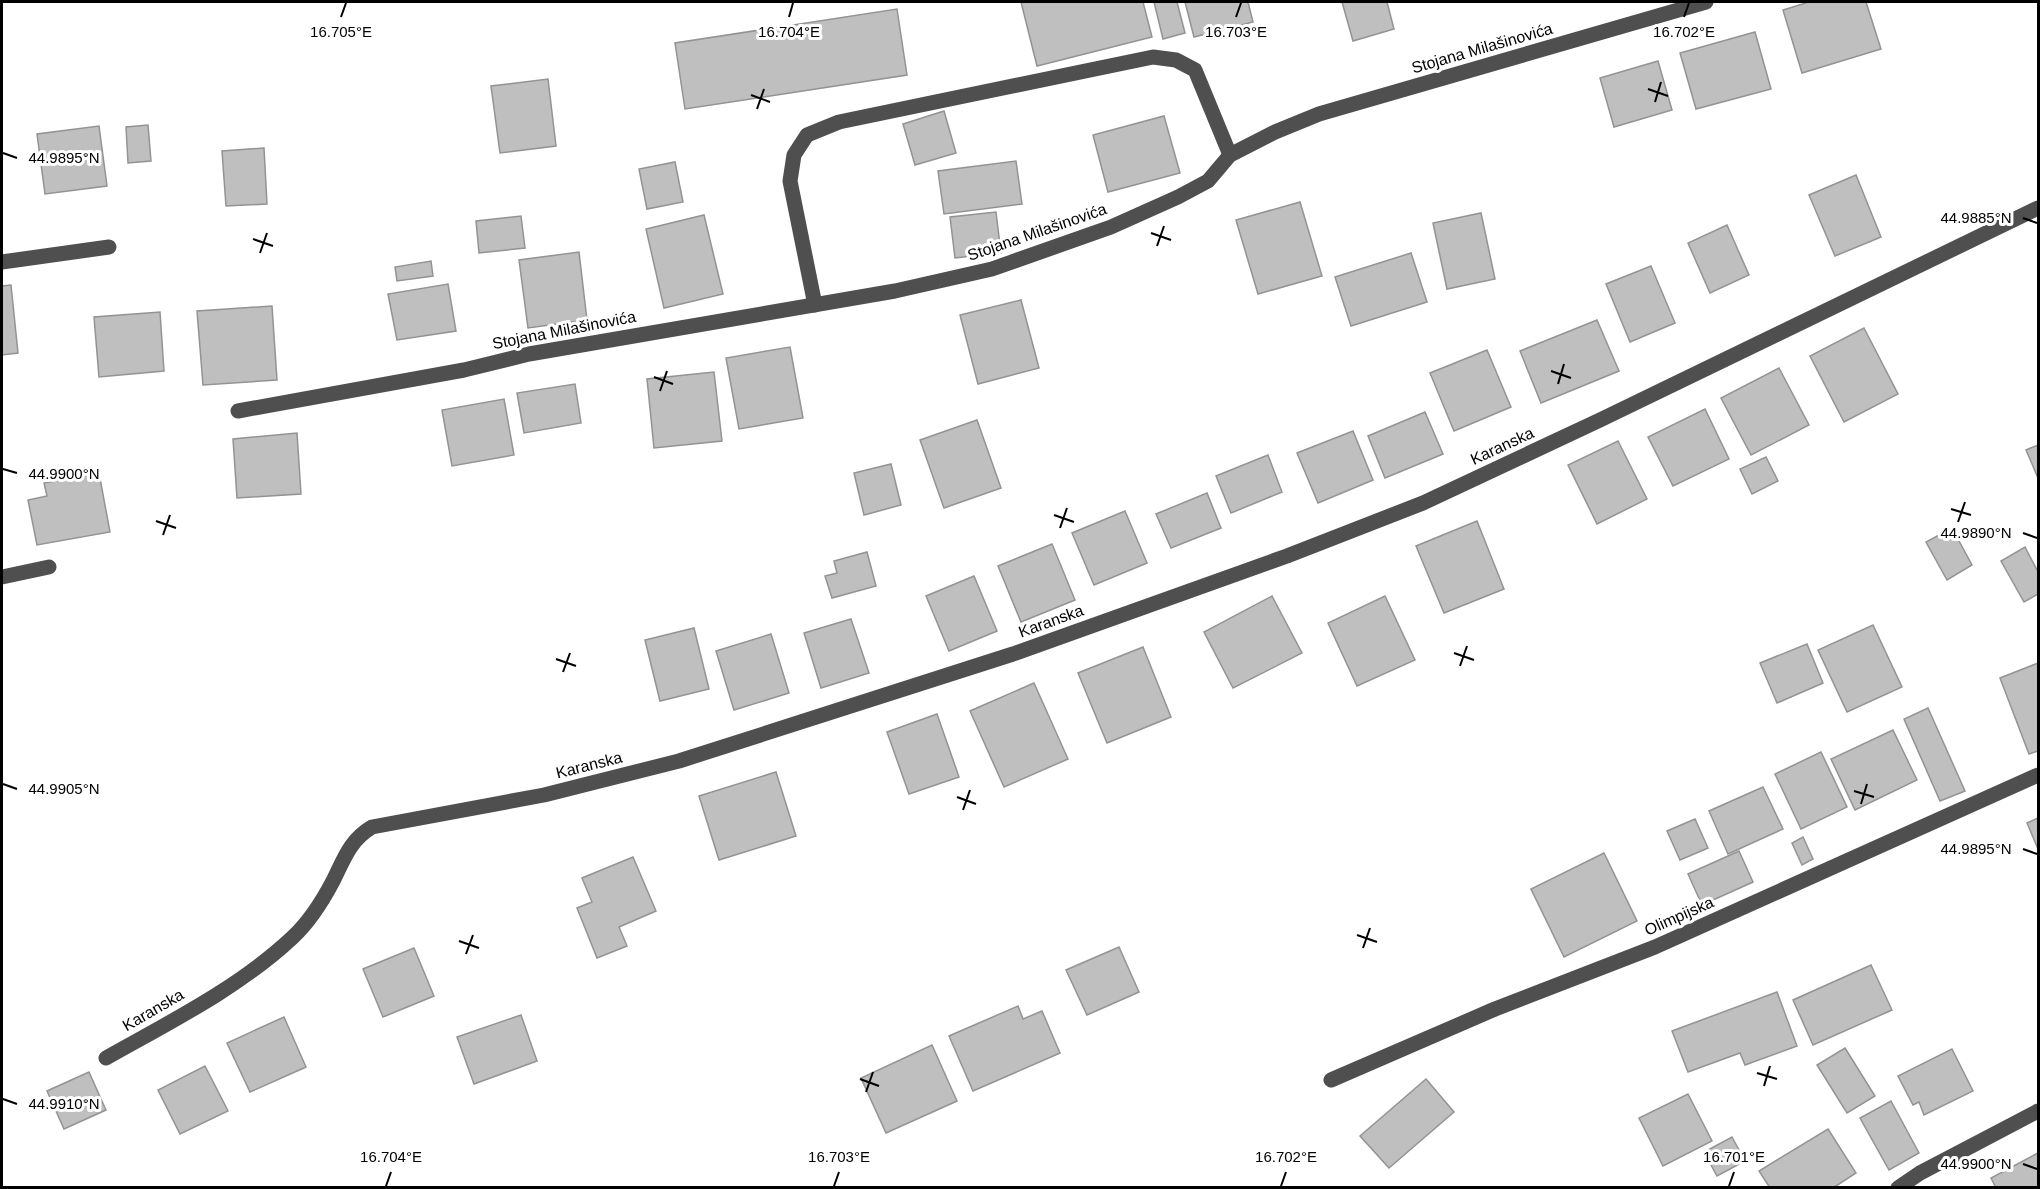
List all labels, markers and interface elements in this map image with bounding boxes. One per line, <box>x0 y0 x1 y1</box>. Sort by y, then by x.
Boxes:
street label: Stojana Milašinovića <box>1410 20 1555 76</box>
text: 16.705°E <box>310 23 372 40</box>
text: 16.704°E <box>758 23 820 40</box>
text: 16.703°E <box>1205 23 1267 40</box>
text: 16.702°E <box>1653 23 1715 40</box>
text: 44.9895°N <box>28 149 100 166</box>
street label: Stojana Milašinovića <box>965 200 1109 264</box>
text: 44.9885°N <box>1940 209 2012 226</box>
street label: Stojana Milašinovića <box>491 308 637 352</box>
street label: Karanska <box>1468 424 1536 468</box>
text: 44.9900°N <box>28 465 100 482</box>
text: 44.9890°N <box>1940 524 2012 541</box>
street label: Karanska <box>1016 601 1086 641</box>
street label: Karanska <box>554 749 624 781</box>
text: 44.9905°N <box>28 780 100 797</box>
text: 44.9895°N <box>1940 840 2012 857</box>
street label: Olimpijska <box>1642 893 1716 939</box>
street label: Karanska <box>119 986 187 1034</box>
text: 44.9910°N <box>28 1095 100 1112</box>
text: 16.704°E <box>360 1148 422 1165</box>
text: 16.703°E <box>808 1148 870 1165</box>
text: 16.702°E <box>1255 1148 1317 1165</box>
text: 16.701°E <box>1703 1148 1765 1165</box>
text: 44.9900°N <box>1940 1155 2012 1172</box>

